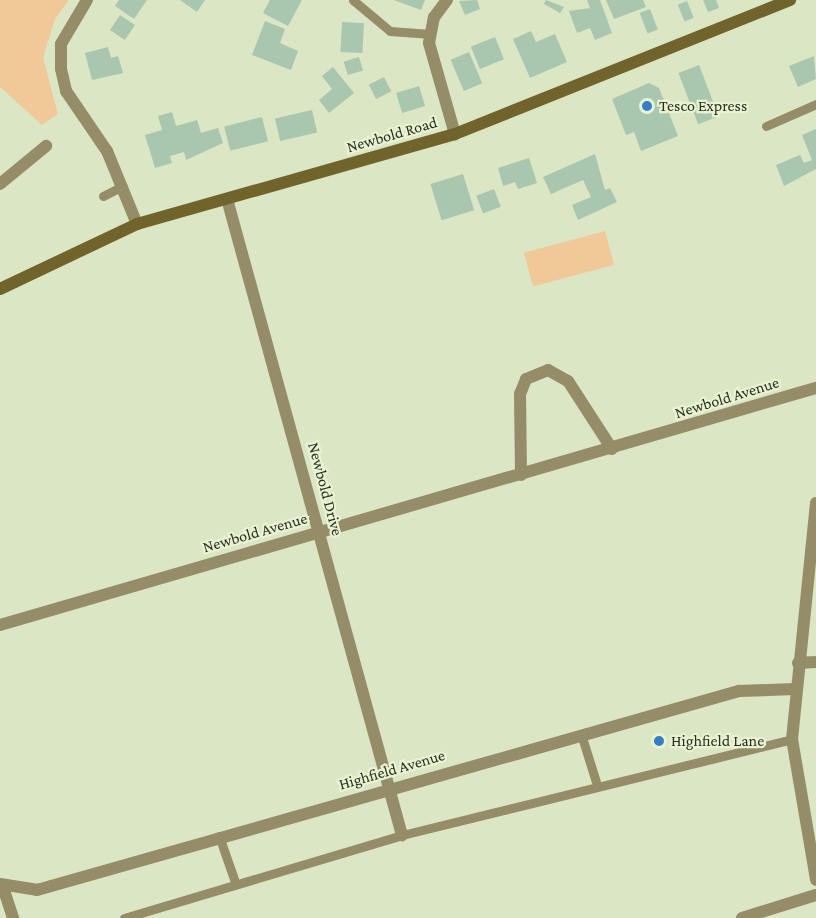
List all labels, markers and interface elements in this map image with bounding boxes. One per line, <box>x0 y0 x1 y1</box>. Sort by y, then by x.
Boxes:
place label: Tesco Express <box>659 96 747 116</box>
marker: Tesco Express <box>640 99 654 113</box>
street label: Newbold Road <box>344 113 440 157</box>
street label: Newbold Avenue <box>673 373 781 423</box>
street label: Newbold Drive <box>303 440 347 538</box>
street label: Newbold Avenue <box>200 509 310 557</box>
place label: Highfield Lane <box>671 731 764 751</box>
marker: Highfield Lane <box>652 734 666 748</box>
street label: Highfield Avenue <box>337 746 447 794</box>

